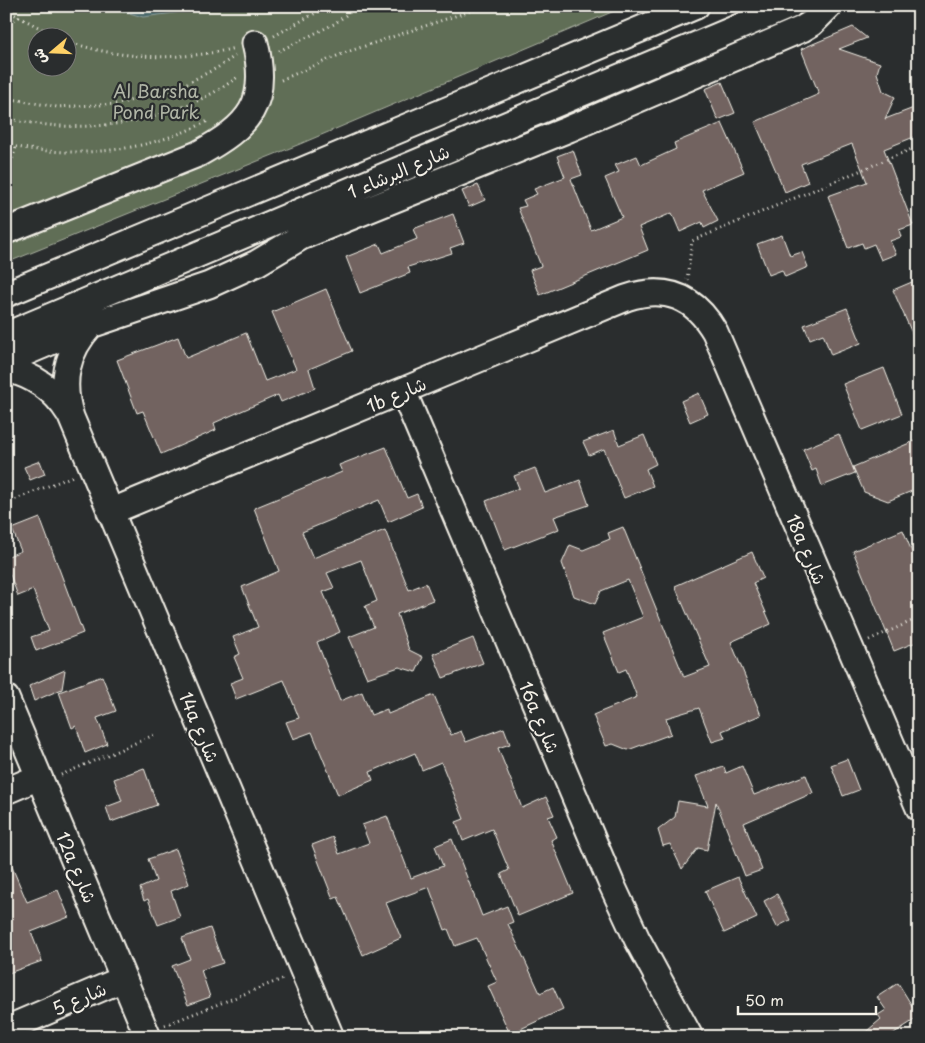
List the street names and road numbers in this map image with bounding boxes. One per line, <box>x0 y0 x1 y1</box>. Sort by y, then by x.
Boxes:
street label: شارع البرشاء 1 <box>343 137 453 205</box>
street label: 1b شارع <box>362 369 430 419</box>
street label: 18a شارع <box>780 510 834 588</box>
street label: 16a شارع <box>513 677 567 757</box>
street label: 14a شارع <box>173 687 227 767</box>
street label: 12a شارع <box>50 827 104 907</box>
street label: شارع 5 <box>48 975 110 1021</box>

